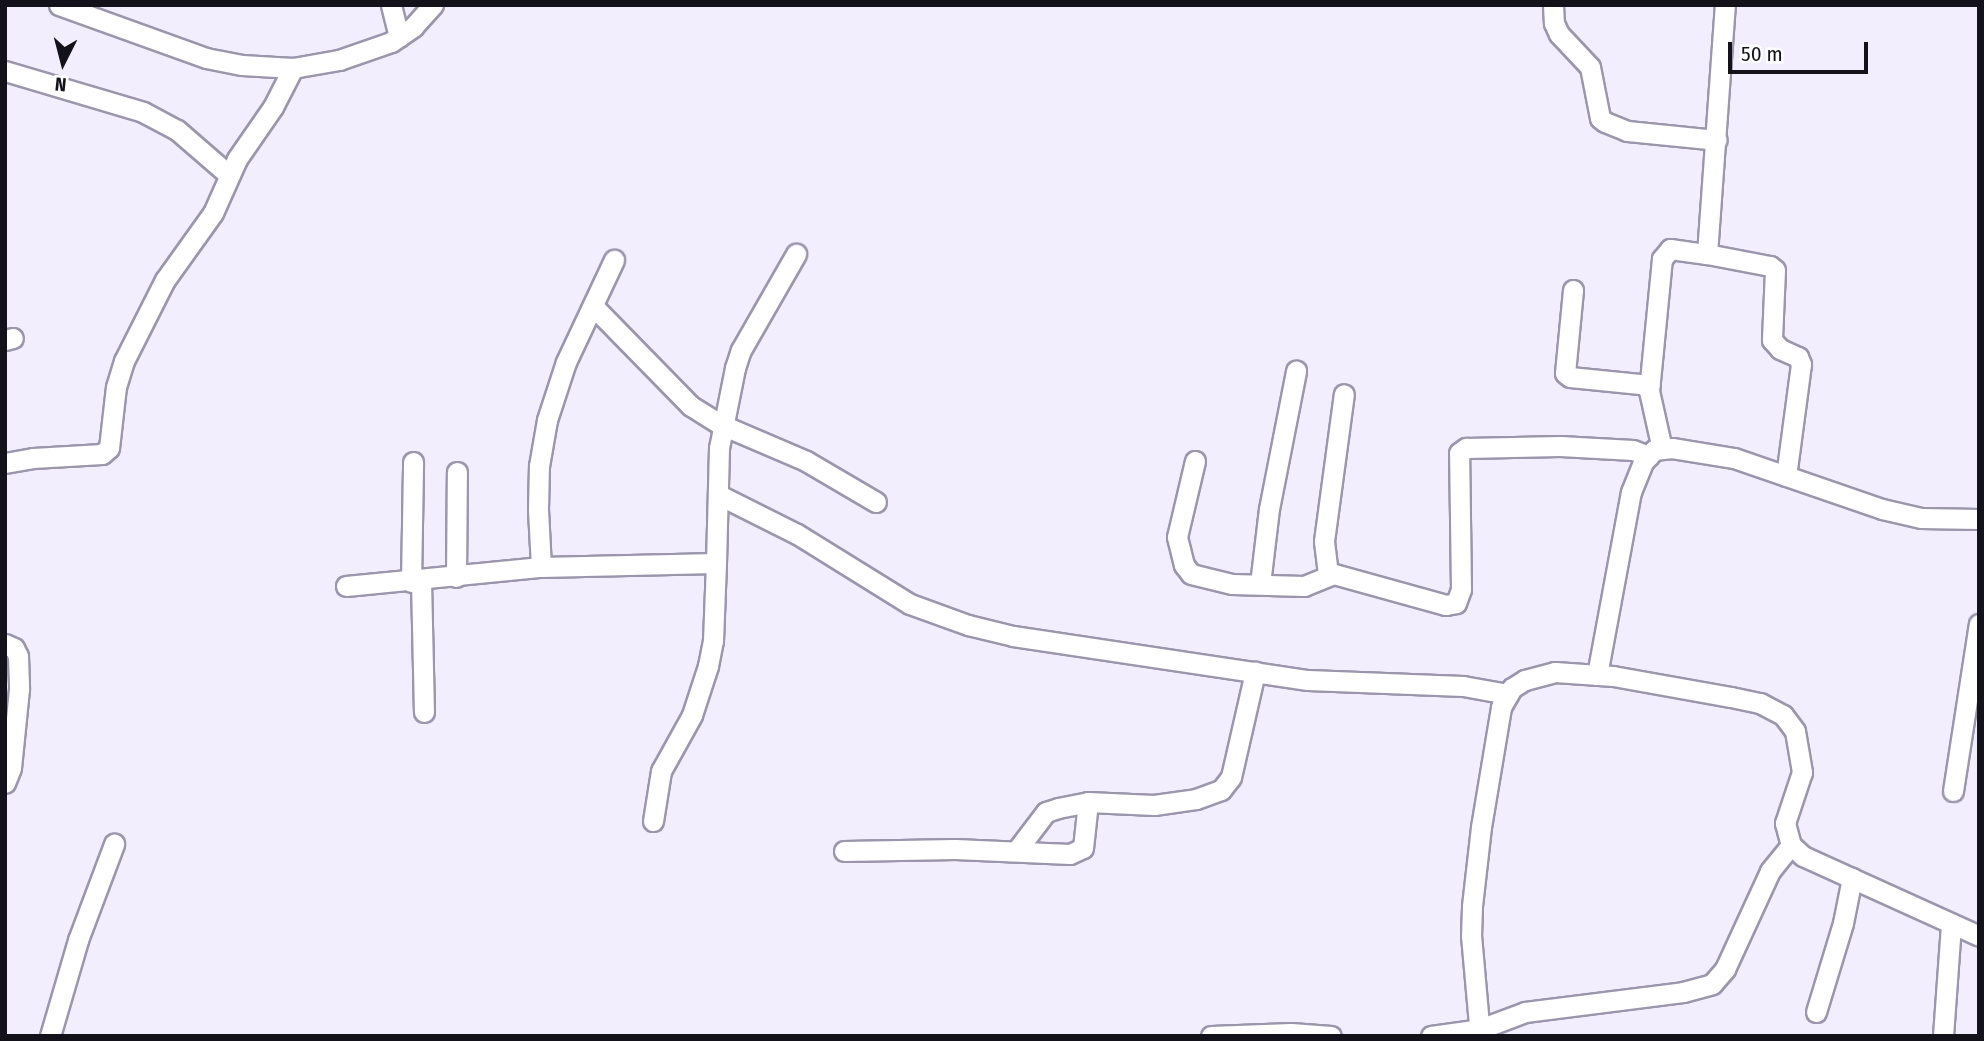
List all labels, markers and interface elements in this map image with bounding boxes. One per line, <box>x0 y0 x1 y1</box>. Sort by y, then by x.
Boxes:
north arrow <box>28 28 98 98</box>
scale bar <box>1732 28 1872 72</box>
text: 50 m <box>1741 41 1783 67</box>
text: N <box>54 72 68 96</box>

